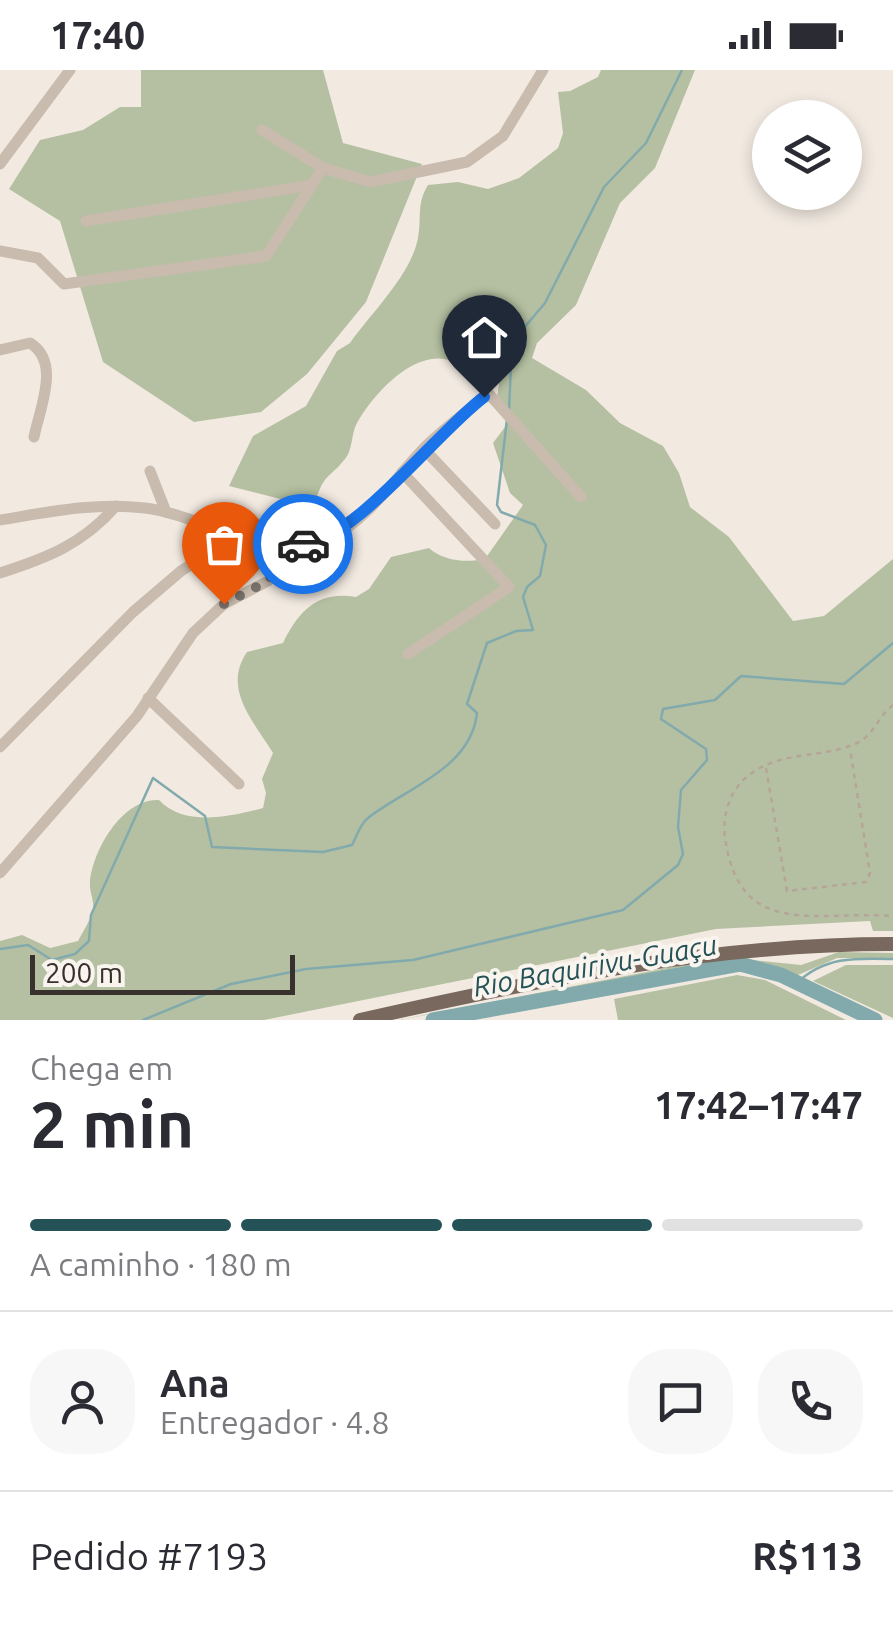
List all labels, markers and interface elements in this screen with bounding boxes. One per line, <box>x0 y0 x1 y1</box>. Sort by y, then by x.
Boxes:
text: 17:40 <box>50 14 145 56</box>
map controls <box>752 100 862 210</box>
button: layers <box>752 100 862 210</box>
pin <box>442 295 527 398</box>
icon: home <box>457 310 512 365</box>
courier <box>253 494 353 594</box>
pin <box>182 502 267 605</box>
icon: bag <box>197 517 252 572</box>
icon: car <box>276 517 331 572</box>
water label: Rio Baquirivu-Guaçu <box>471 928 719 1002</box>
scale bar <box>30 950 295 994</box>
text: 200 m <box>45 957 123 988</box>
text: Chega em <box>30 1050 173 1086</box>
text: 17:42–17:47 <box>654 1084 863 1126</box>
text: 2 min <box>30 1087 194 1160</box>
text: A caminho · 180 m <box>30 1246 292 1282</box>
button: person <box>30 1349 135 1454</box>
button: chat <box>628 1349 733 1454</box>
button: phone <box>758 1349 863 1454</box>
text: Ana <box>160 1362 230 1404</box>
text: Entregador · 4.8 <box>160 1404 389 1440</box>
text: Pedido #7193 <box>30 1535 268 1577</box>
text: R$113 <box>752 1535 863 1577</box>

